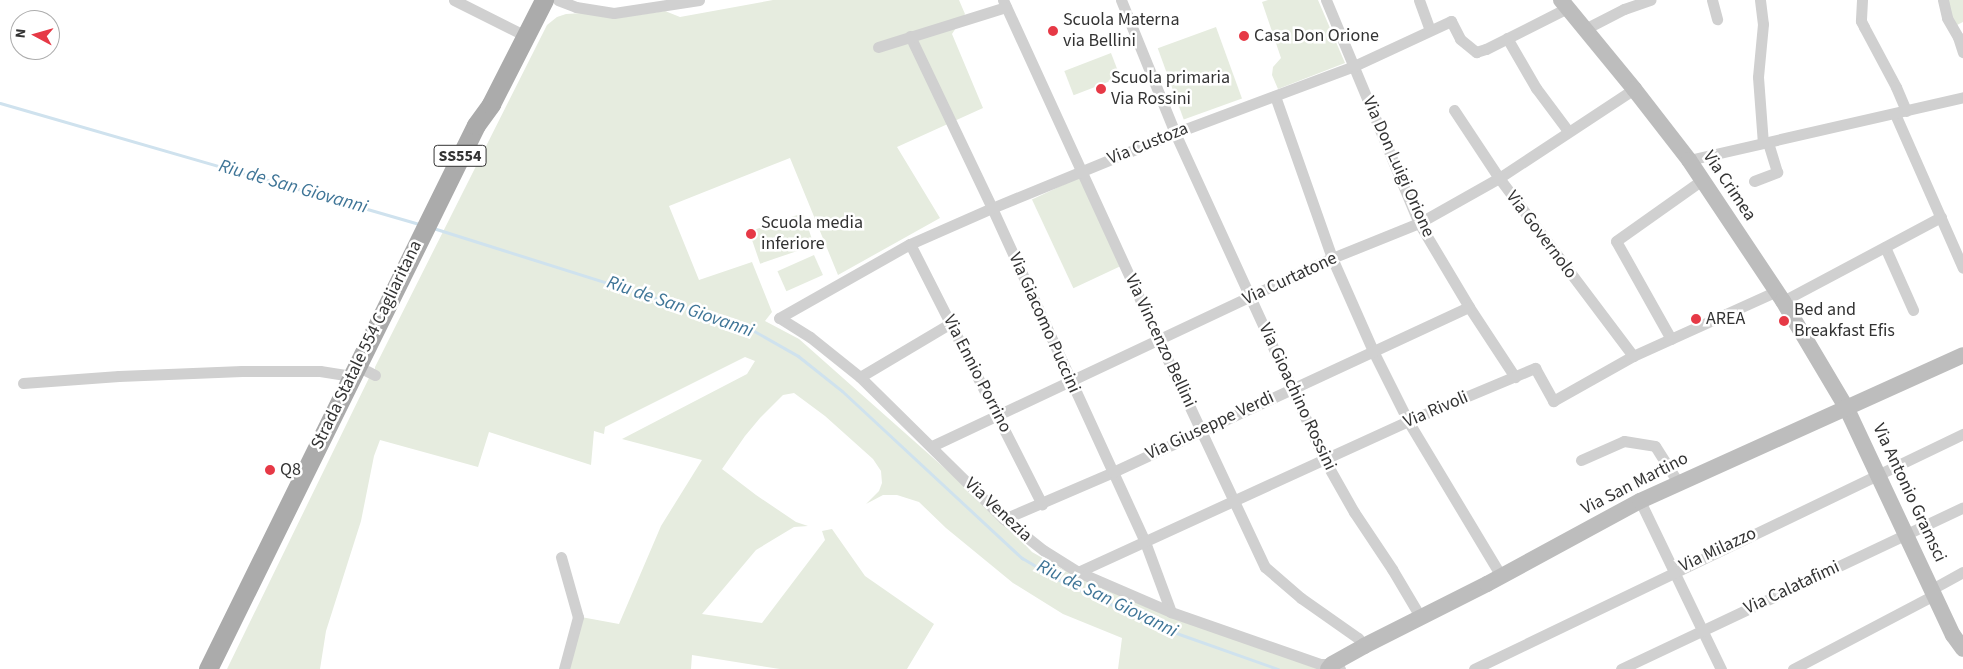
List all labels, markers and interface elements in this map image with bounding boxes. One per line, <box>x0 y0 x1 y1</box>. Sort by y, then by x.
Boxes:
north arrow <box>10 10 60 60</box>
place label: Scuola Materna via Bellini <box>1063 10 1179 52</box>
marker: Scuola Materna via Bellini <box>1047 25 1059 37</box>
place label: Casa Don Orione <box>1254 25 1379 47</box>
text: N <box>11 28 32 39</box>
marker: Casa Don Orione <box>1238 30 1250 42</box>
place label: Scuola primaria Via Rossini <box>1111 68 1230 110</box>
marker: Scuola primaria Via Rossini <box>1095 83 1107 95</box>
street label: Via Don Luigi Orione <box>1357 93 1439 241</box>
street label: Via Custoza <box>1104 118 1192 170</box>
road number: SS554 <box>432 142 488 170</box>
street label: Via Crimea <box>1698 147 1760 225</box>
water label: Riu de San Giovanni <box>216 155 370 219</box>
street label: Via Governolo <box>1501 187 1581 283</box>
place label: Scuola media inferiore <box>761 213 863 255</box>
marker: Scuola media inferiore <box>745 228 757 240</box>
street label: Strada Statale 554 Cagliaritana <box>307 237 427 453</box>
street label: Via Curtatone <box>1239 248 1341 310</box>
street label: Via Giacomo Puccini <box>1003 249 1085 397</box>
water label: Riu de San Giovanni <box>604 271 756 343</box>
street label: Via Vincenzo Bellini <box>1120 271 1200 411</box>
place label: Bed and Breakfast Efis <box>1794 300 1895 342</box>
place label: AREA <box>1706 308 1745 330</box>
street label: Via Ennio Porrino <box>938 311 1016 437</box>
marker: AREA <box>1690 313 1702 325</box>
marker: Bed and Breakfast Efis <box>1778 315 1790 327</box>
street label: Via Gioachino Rossini <box>1253 320 1341 474</box>
street label: Via Giuseppe Verdi <box>1142 387 1278 465</box>
street label: Via Rivoli <box>1400 387 1472 433</box>
street label: Via Antonio Gramsci <box>1867 420 1951 566</box>
street label: Via San Martino <box>1578 448 1692 520</box>
place label: Q8 <box>280 459 301 481</box>
marker: Q8 <box>264 464 276 476</box>
street label: Via Venezia <box>960 473 1036 547</box>
street label: Via Milazzo <box>1676 523 1760 577</box>
water label: Riu de San Giovanni <box>1033 555 1181 643</box>
street label: Via Calatafimi <box>1741 556 1843 620</box>

